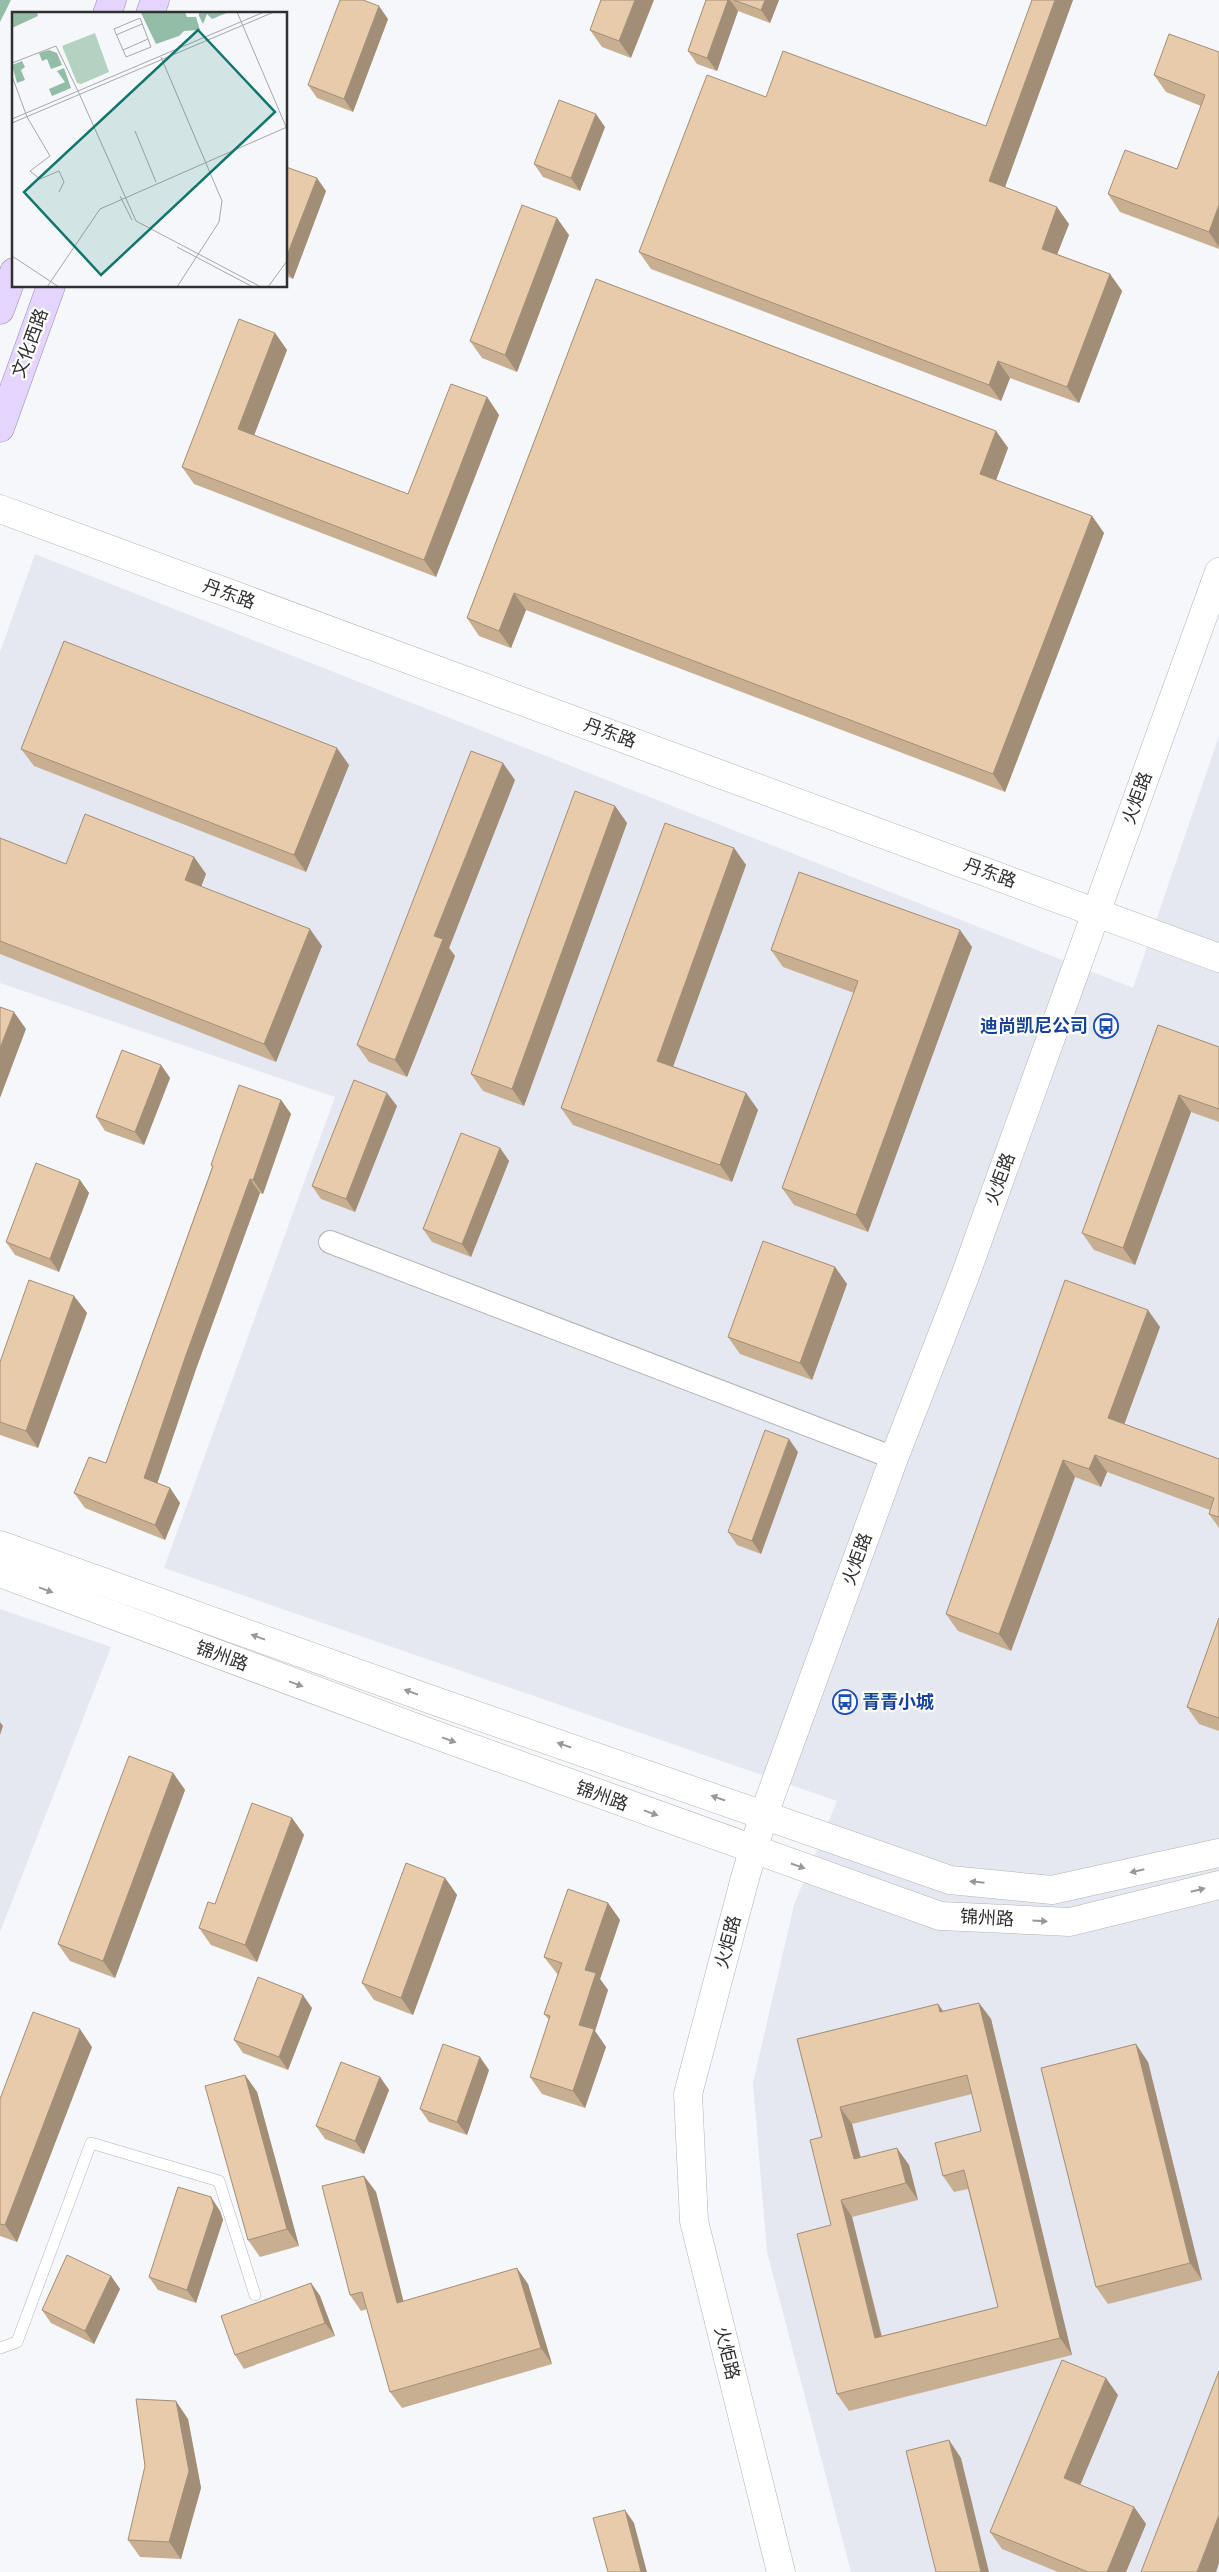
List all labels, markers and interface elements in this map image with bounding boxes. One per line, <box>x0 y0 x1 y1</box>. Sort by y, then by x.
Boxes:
inset map <box>12 12 288 288</box>
street label: 文化西路 <box>7 305 53 381</box>
street label: 丹东路 <box>200 574 258 614</box>
street label: 丹东路 <box>581 713 639 753</box>
street label: 火炬路 <box>1117 769 1157 827</box>
street label: 丹东路 <box>961 853 1019 893</box>
bus stop icon: 迪尚凯尼公司 <box>1093 1013 1119 1039</box>
place label: 迪尚凯尼公司 <box>980 1015 1088 1037</box>
street label: 火炬路 <box>980 1150 1020 1208</box>
street label: 火炬路 <box>837 1530 877 1588</box>
one-way arrow <box>38 1587 53 1594</box>
one-way arrow <box>250 1633 265 1641</box>
street label: 锦州路 <box>193 1636 251 1676</box>
one-way arrow <box>289 1681 304 1688</box>
one-way arrow <box>403 1688 418 1696</box>
bus stop icon: 青青小城 <box>832 1689 858 1715</box>
place label: 青青小城 <box>862 1691 934 1713</box>
one-way arrow <box>442 1736 457 1744</box>
one-way arrow <box>557 1741 572 1748</box>
street label: 锦州路 <box>573 1776 631 1816</box>
one-way arrow <box>710 1794 725 1802</box>
one-way arrow <box>644 1809 659 1817</box>
one-way arrow <box>791 1863 806 1870</box>
one-way arrow <box>1130 1867 1145 1875</box>
one-way arrow <box>969 1878 985 1886</box>
one-way arrow <box>1191 1886 1206 1894</box>
street label: 锦州路 <box>959 1906 1015 1930</box>
street label: 火炬路 <box>710 1913 746 1971</box>
one-way arrow <box>1032 1917 1048 1925</box>
street label: 火炬路 <box>710 2324 744 2382</box>

